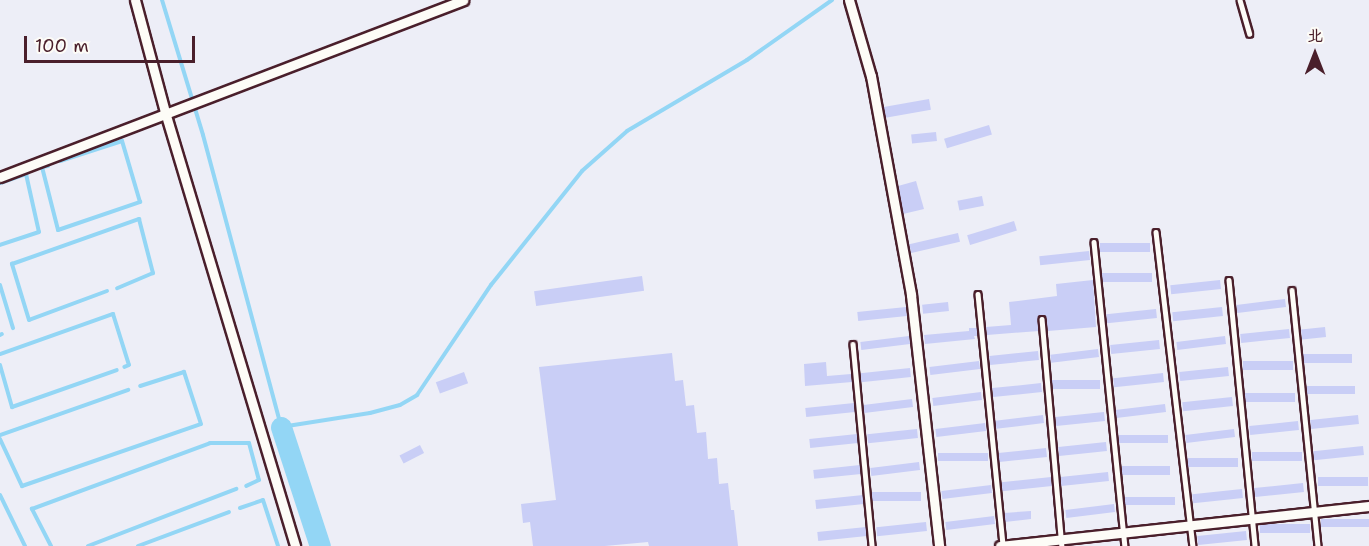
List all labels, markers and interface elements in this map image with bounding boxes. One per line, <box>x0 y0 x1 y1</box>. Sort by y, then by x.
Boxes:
scale bar <box>27 24 198 62</box>
north arrow <box>1285 24 1345 84</box>
text: 北 <box>1307 25 1323 46</box>
text: 100 m <box>35 34 89 58</box>

